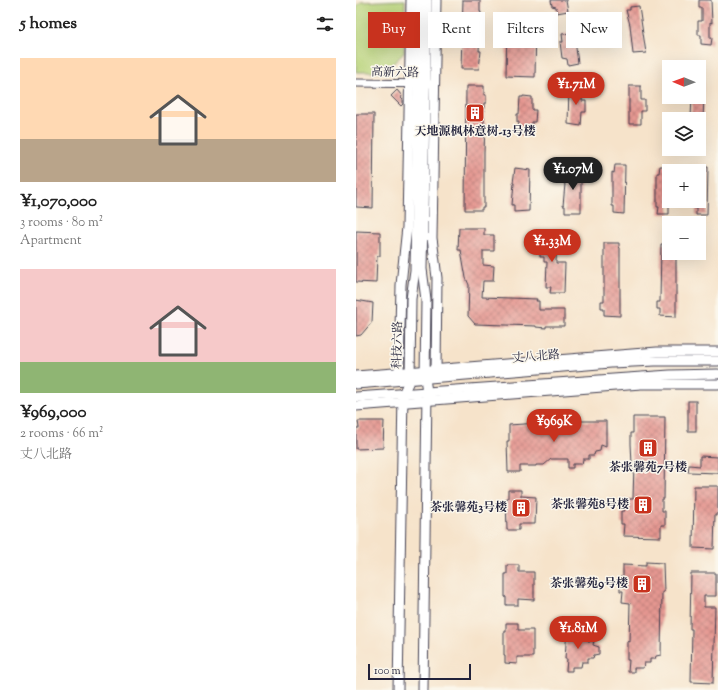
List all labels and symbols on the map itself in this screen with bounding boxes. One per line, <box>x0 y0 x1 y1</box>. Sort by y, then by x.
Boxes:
north arrow <box>662 60 706 104</box>
street label: 高新六路 <box>371 64 419 82</box>
pin: ¥1.71M <box>543 72 609 106</box>
building icon: 天地源枫林意树-13号楼 <box>464 102 486 124</box>
place label: 天地源枫林意树-13号楼 <box>415 123 535 141</box>
pin: ¥1.07M <box>540 157 606 191</box>
pin: ¥1.33M <box>519 229 585 263</box>
street label: 科技六路 <box>389 321 407 369</box>
street label: 丈八北路 <box>511 346 561 368</box>
pin: ¥969K <box>526 409 582 443</box>
building icon: 茶张馨苑7号楼 <box>637 437 659 459</box>
place label: 茶张馨苑7号楼 <box>609 459 687 477</box>
building icon: 茶张馨苑8号楼 <box>632 494 654 516</box>
place label: 茶张馨苑8号楼 <box>551 496 629 514</box>
building icon: 茶张馨苑3号楼 <box>510 497 532 519</box>
place label: 茶张馨苑3号楼 <box>430 499 507 517</box>
building icon: 茶张馨苑9号楼 <box>631 573 653 595</box>
place label: 茶张馨苑9号楼 <box>550 575 628 593</box>
pin: ¥1.81M <box>545 616 611 650</box>
scale bar <box>368 662 471 681</box>

